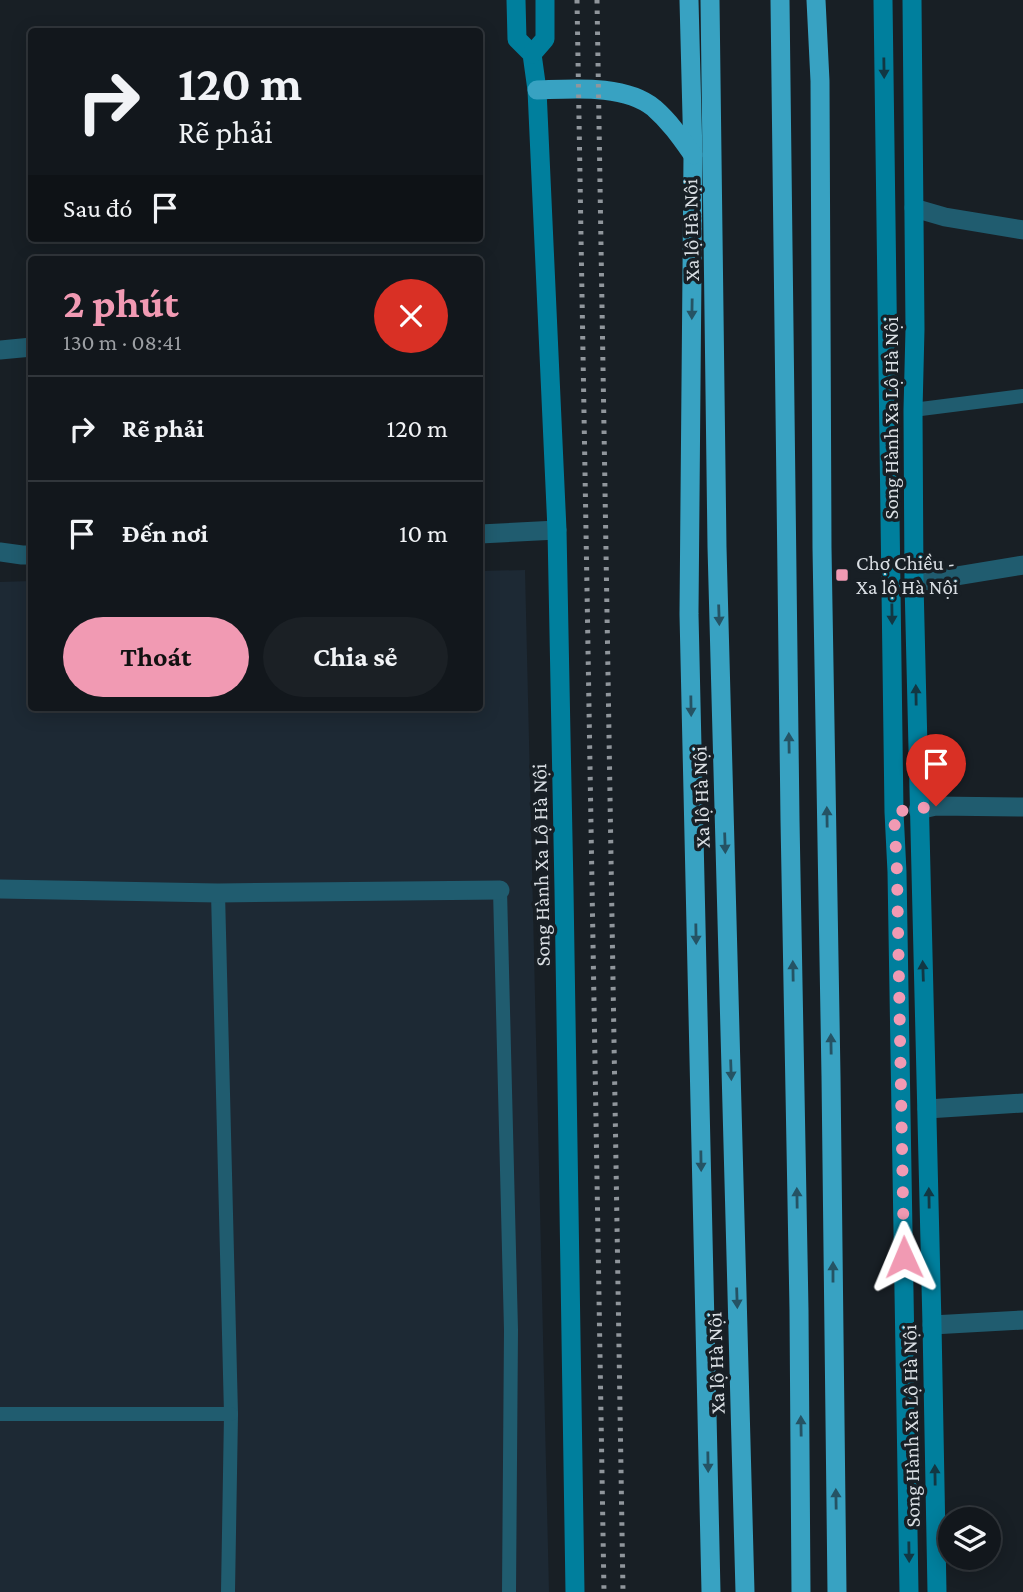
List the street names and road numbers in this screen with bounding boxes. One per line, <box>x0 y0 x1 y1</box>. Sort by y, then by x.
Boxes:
street label: Xa lộ Hà Nội <box>678 178 704 281</box>
street label: Song Hành Xa Lộ Hà Nội <box>879 316 903 519</box>
street label: Xa lộ Hà Nội <box>687 745 715 849</box>
street label: Song Hành Xa Lộ Hà Nội <box>527 763 555 967</box>
street label: Xa lộ Hà Nội <box>702 1311 730 1415</box>
street label: Song Hành Xa Lộ Hà Nội <box>897 1324 925 1528</box>

